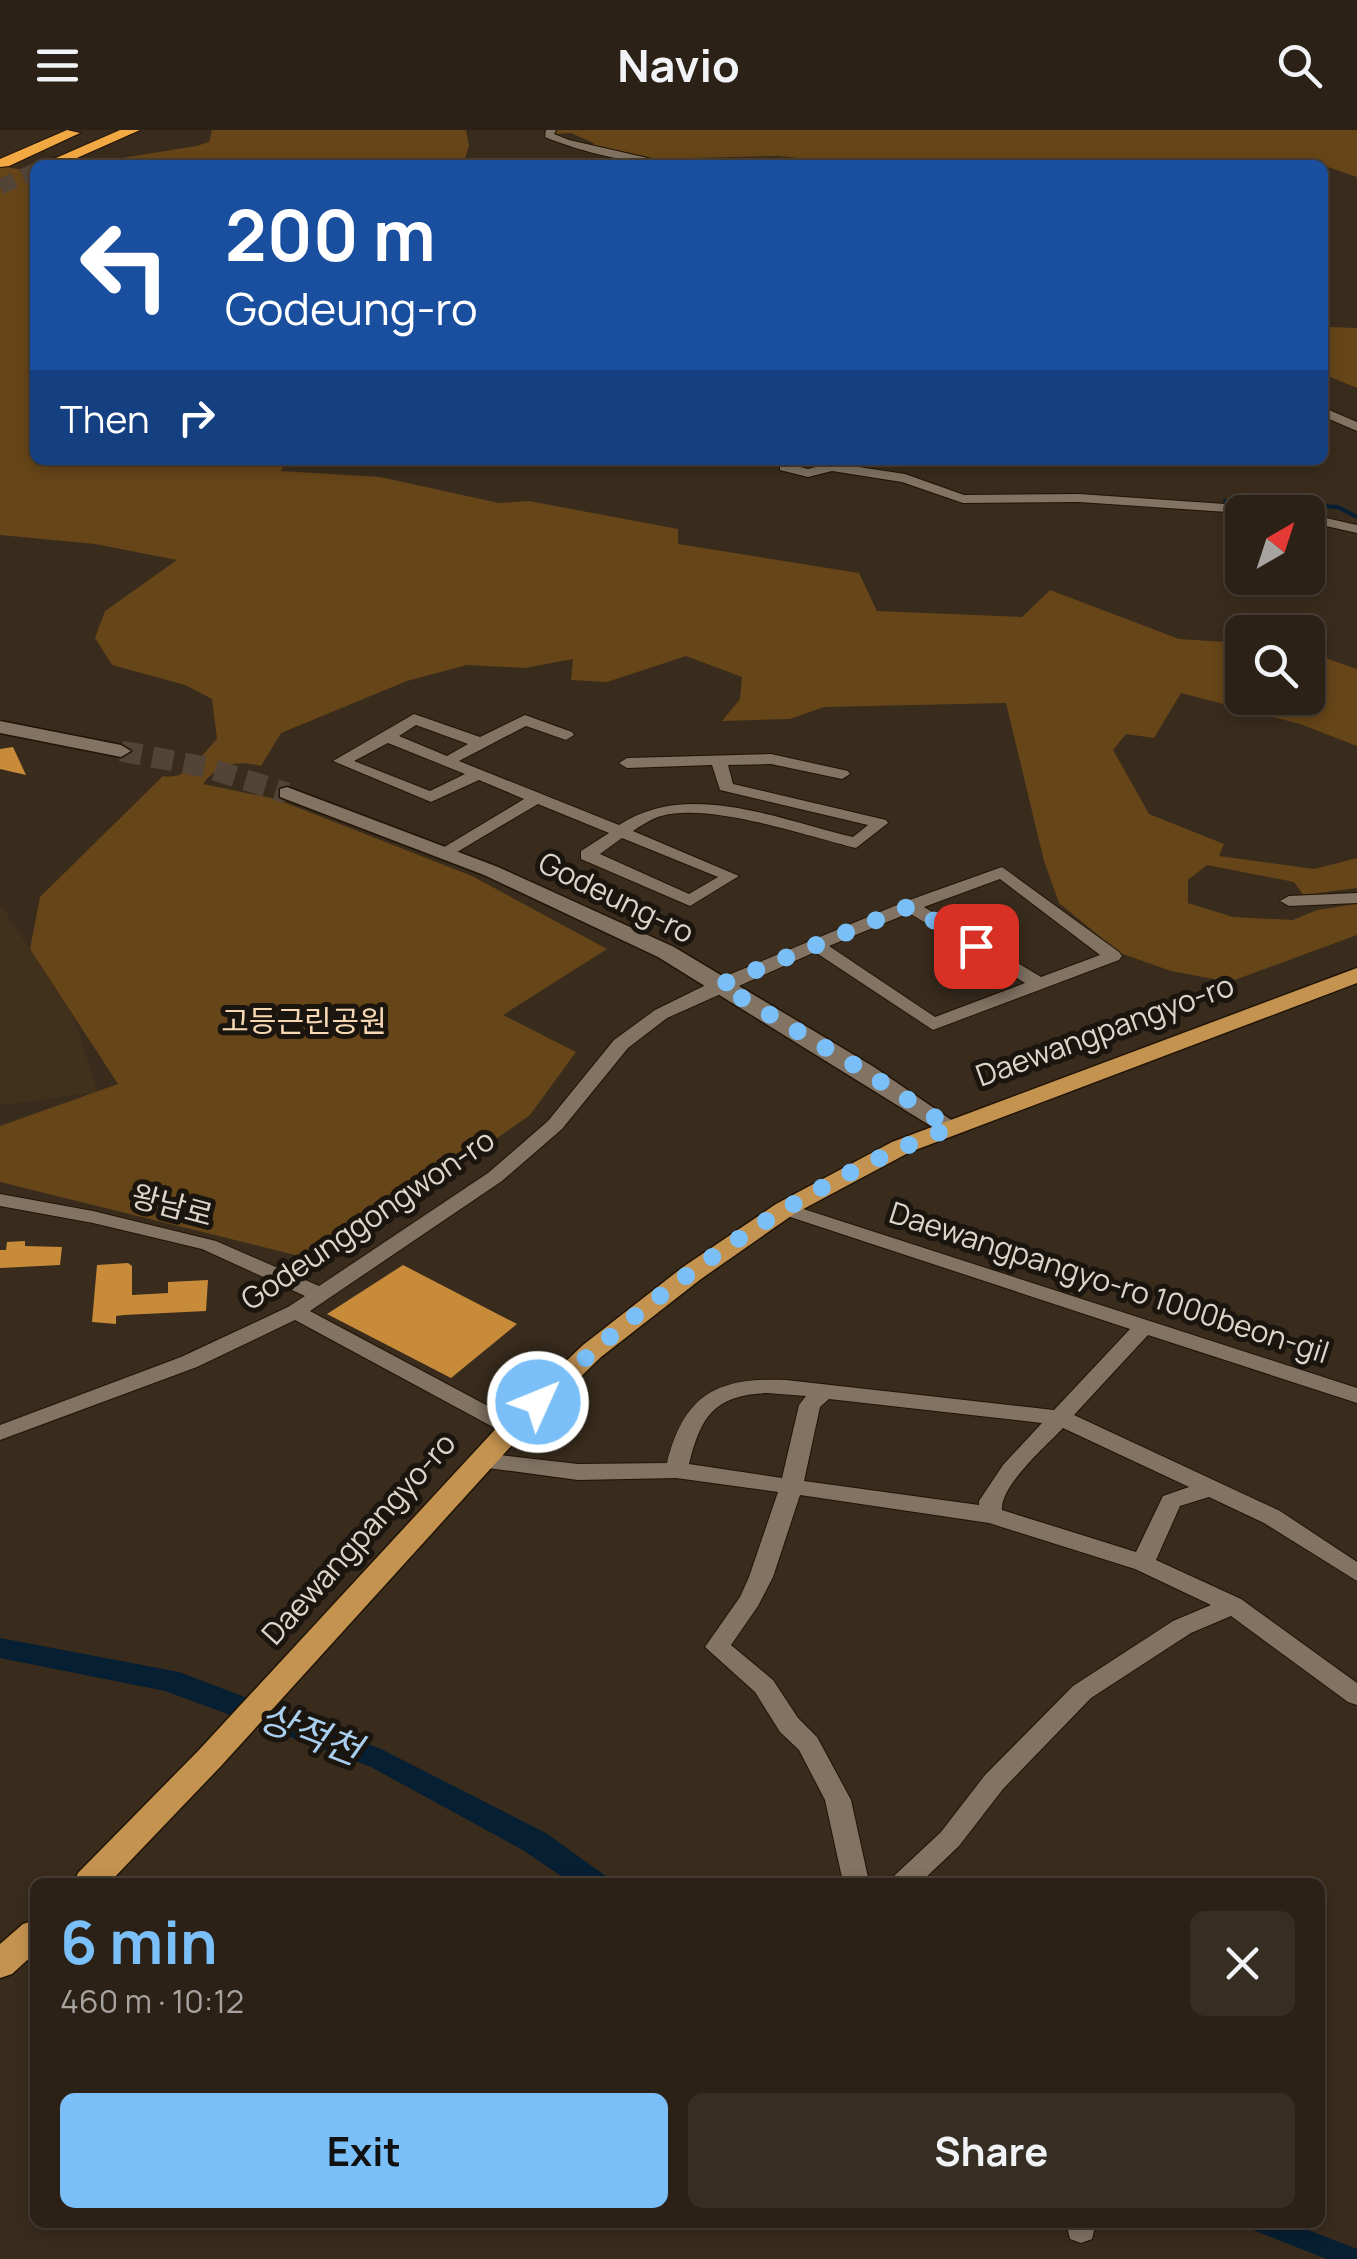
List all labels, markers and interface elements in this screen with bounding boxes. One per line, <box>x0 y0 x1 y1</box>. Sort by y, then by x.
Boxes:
text: Navio <box>617 34 740 96</box>
icon: menu <box>30 38 85 93</box>
icon: search <box>1272 38 1327 93</box>
text: 200 m <box>225 186 436 282</box>
icon: left <box>60 200 190 330</box>
text: Godeung-ro <box>225 277 478 339</box>
icon: right <box>169 390 224 445</box>
text: Then <box>60 392 149 444</box>
north arrow <box>1225 495 1325 595</box>
map controls <box>1225 495 1325 715</box>
button: search <box>1225 615 1325 715</box>
street label: Godeung-ro <box>532 841 701 952</box>
pin <box>934 904 1019 989</box>
icon: arrive <box>949 919 1004 974</box>
street label: Daewangpangyo-ro <box>970 964 1239 1095</box>
park label: 고등근린공원 <box>221 1000 387 1041</box>
street label: Godeunggongwon-ro <box>232 1119 502 1319</box>
street label: 왕남로 <box>127 1174 218 1235</box>
street label: Daewangpangyo-ro 1000beon-gil <box>884 1191 1334 1372</box>
position arrow <box>486 1350 590 1454</box>
street label: Daewangpangyo-ro <box>252 1423 464 1653</box>
water label: 상적천 <box>252 1689 373 1777</box>
text: 6 min <box>60 1900 218 1982</box>
button: close <box>1190 1911 1295 2016</box>
text: 460 m · 10:12 <box>60 1979 244 2023</box>
button: Exit <box>60 2093 668 2208</box>
button: Share <box>688 2093 1295 2208</box>

